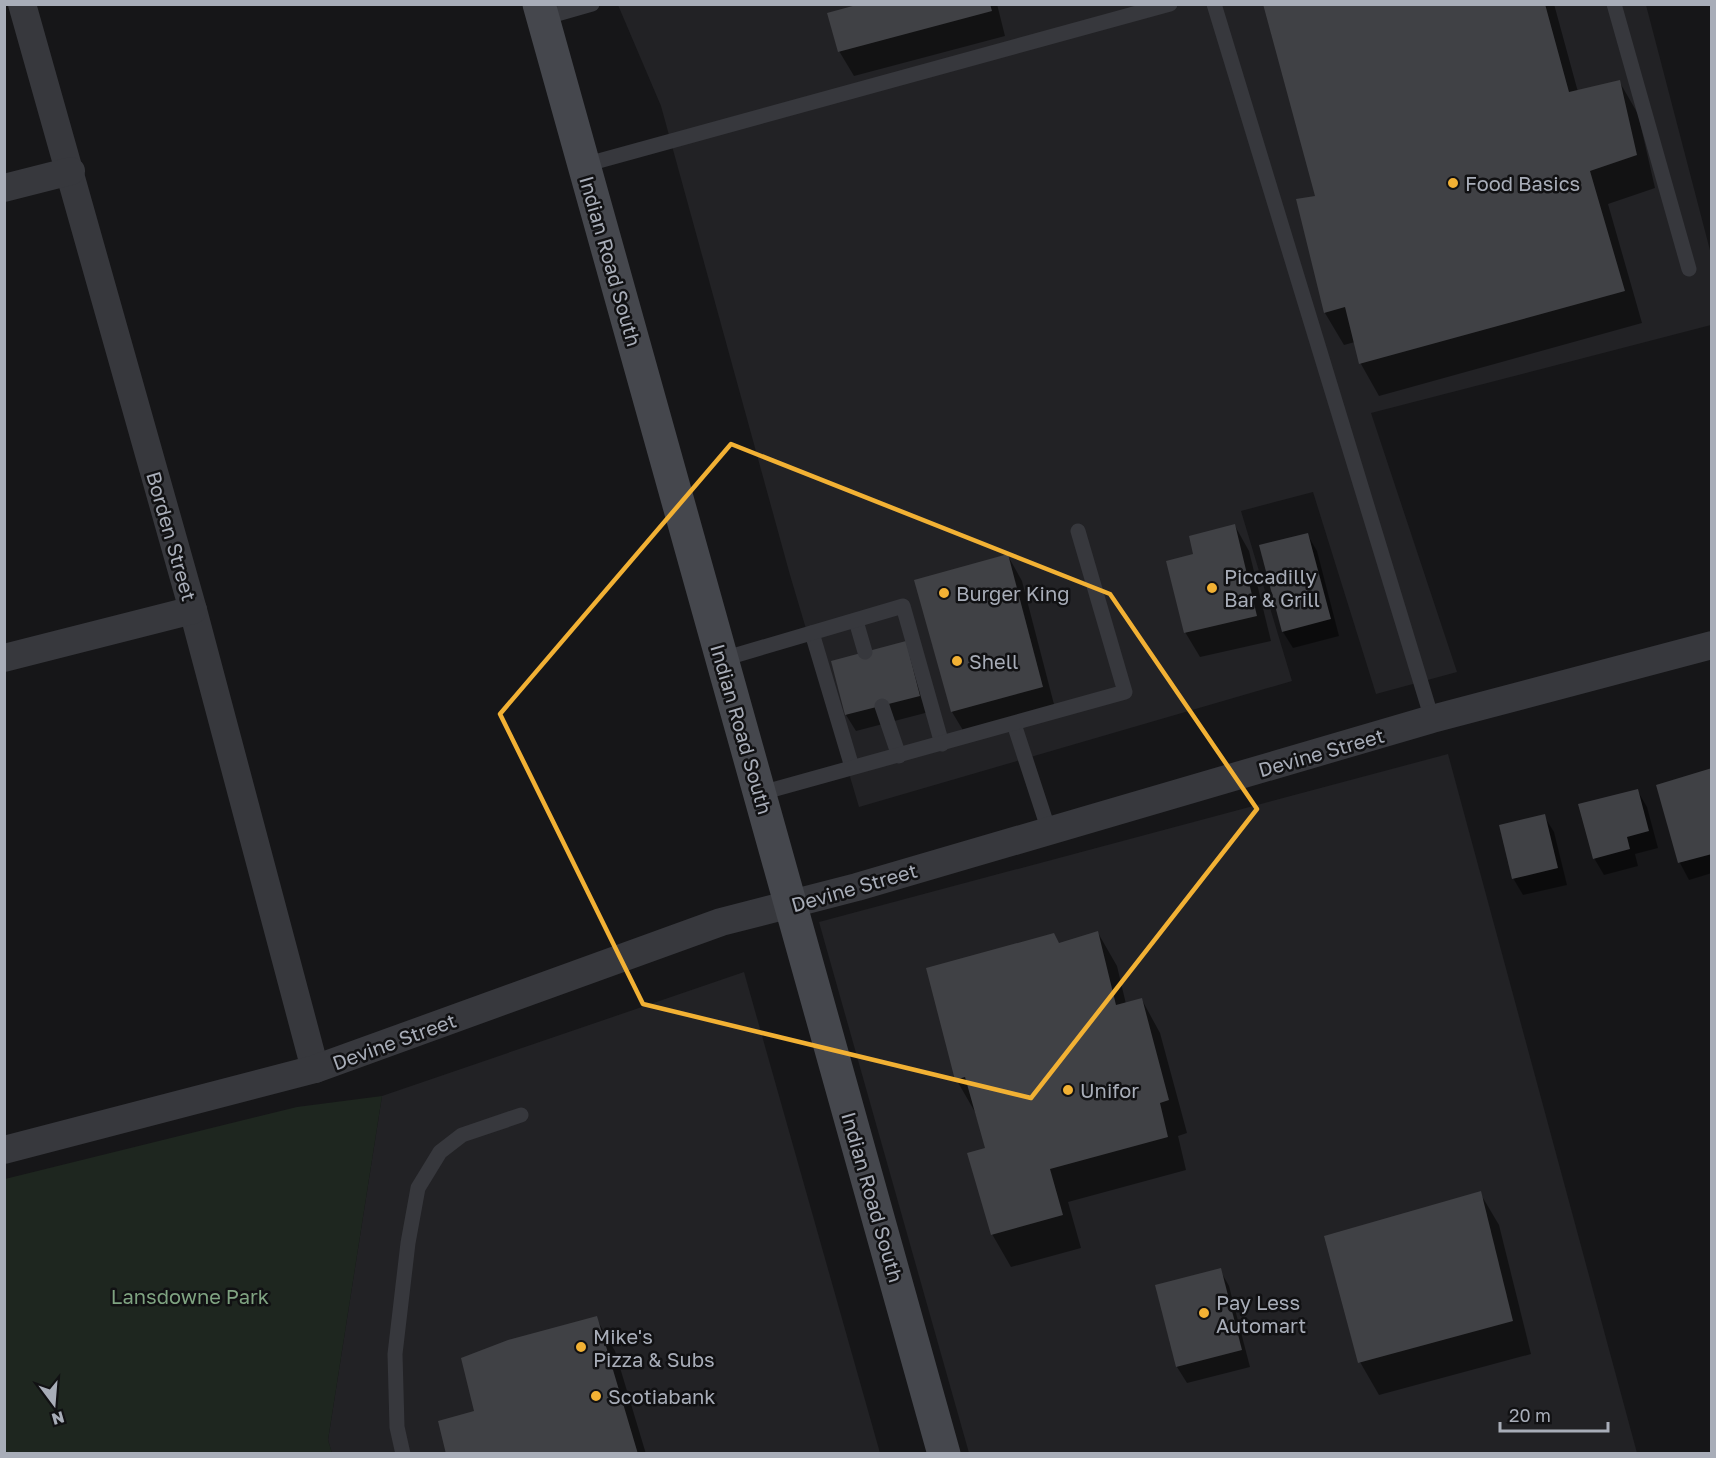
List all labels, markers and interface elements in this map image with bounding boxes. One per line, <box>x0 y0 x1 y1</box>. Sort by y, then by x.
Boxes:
place label: Food Basics <box>1465 171 1580 195</box>
street label: Indian Road South <box>575 173 647 349</box>
marker: Food Basics <box>1446 176 1460 190</box>
street label: Borden Street <box>142 469 202 603</box>
place label: Piccadilly Bar & Grill <box>1224 564 1320 611</box>
place label: Burger King <box>956 581 1070 605</box>
marker: Piccadilly Bar & Grill <box>1205 581 1219 595</box>
marker: Burger King <box>937 586 951 600</box>
street label: Indian Road South <box>706 641 778 817</box>
place label: Shell <box>969 649 1019 673</box>
marker: Shell <box>950 654 964 668</box>
street label: Devine Street <box>1255 723 1387 781</box>
street label: Devine Street <box>788 858 920 916</box>
street label: Devine Street <box>329 1008 459 1074</box>
place label: Unifor <box>1080 1078 1139 1102</box>
marker: Unifor <box>1061 1083 1075 1097</box>
street label: Indian Road South <box>837 1109 909 1285</box>
park label: Lansdowne Park <box>111 1284 269 1308</box>
place label: Pay Less Automart <box>1216 1290 1306 1337</box>
marker: Pay Less Automart <box>1197 1306 1211 1320</box>
place label: Mike's Pizza & Subs <box>593 1324 715 1371</box>
marker: Mike's Pizza & Subs <box>574 1340 588 1354</box>
north arrow <box>24 1374 84 1434</box>
place label: Scotiabank <box>608 1384 716 1408</box>
marker: Scotiabank <box>589 1389 603 1403</box>
scale bar <box>1500 1395 1608 1433</box>
text: 20 m <box>1509 1404 1551 1426</box>
text: N <box>50 1407 67 1430</box>

